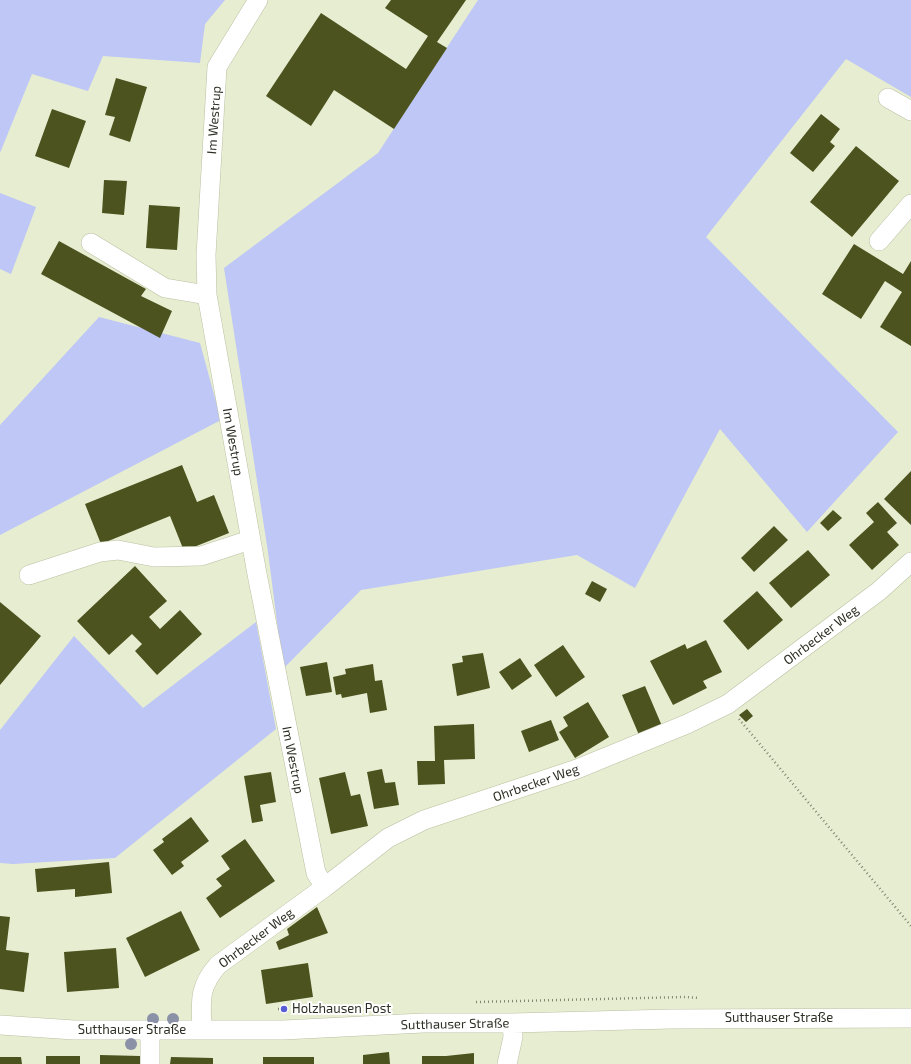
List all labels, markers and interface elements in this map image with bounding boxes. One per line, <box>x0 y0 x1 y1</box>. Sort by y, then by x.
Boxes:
street label: Im Westrup <box>204 85 224 155</box>
street label: Im Westrup <box>219 407 247 477</box>
street label: Ohrbecker Weg <box>780 602 862 668</box>
street label: Im Westrup <box>279 725 307 795</box>
street label: Ohrbecker Weg <box>491 761 581 805</box>
street label: Ohrbecker Weg <box>215 905 297 971</box>
place label: Holzhausen Post <box>292 1001 391 1017</box>
marker: Holzhausen Post <box>279 1004 289 1014</box>
street label: Sutthauser Straße <box>725 1010 833 1026</box>
street label: Sutthauser Straße <box>401 1015 509 1033</box>
street label: Sutthauser Straße <box>78 1022 186 1038</box>

